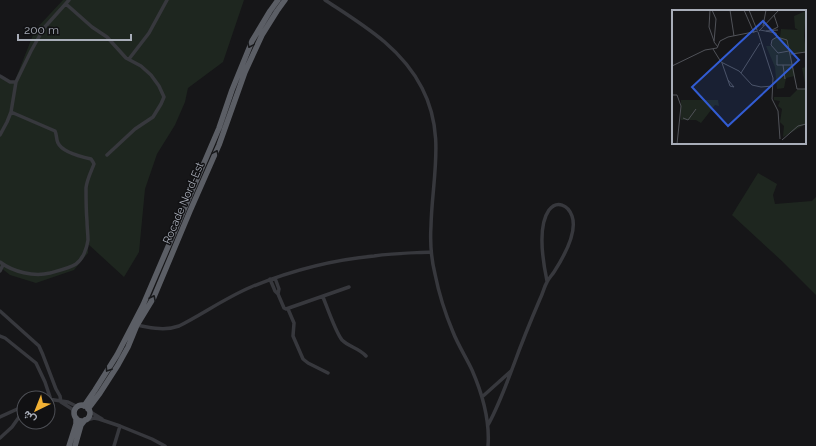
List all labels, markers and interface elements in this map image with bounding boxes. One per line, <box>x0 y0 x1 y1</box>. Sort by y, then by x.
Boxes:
inset map <box>672 10 806 144</box>
scale bar <box>18 16 131 42</box>
text: 200 m <box>24 23 59 37</box>
one-way arrow <box>247 42 255 49</box>
one-way arrow <box>211 150 219 158</box>
street label: Rocade Nord-Est <box>160 160 207 246</box>
one-way arrow <box>148 295 156 302</box>
one-way arrow <box>106 365 113 372</box>
north arrow <box>16 390 56 430</box>
text: ش <box>20 408 39 426</box>

